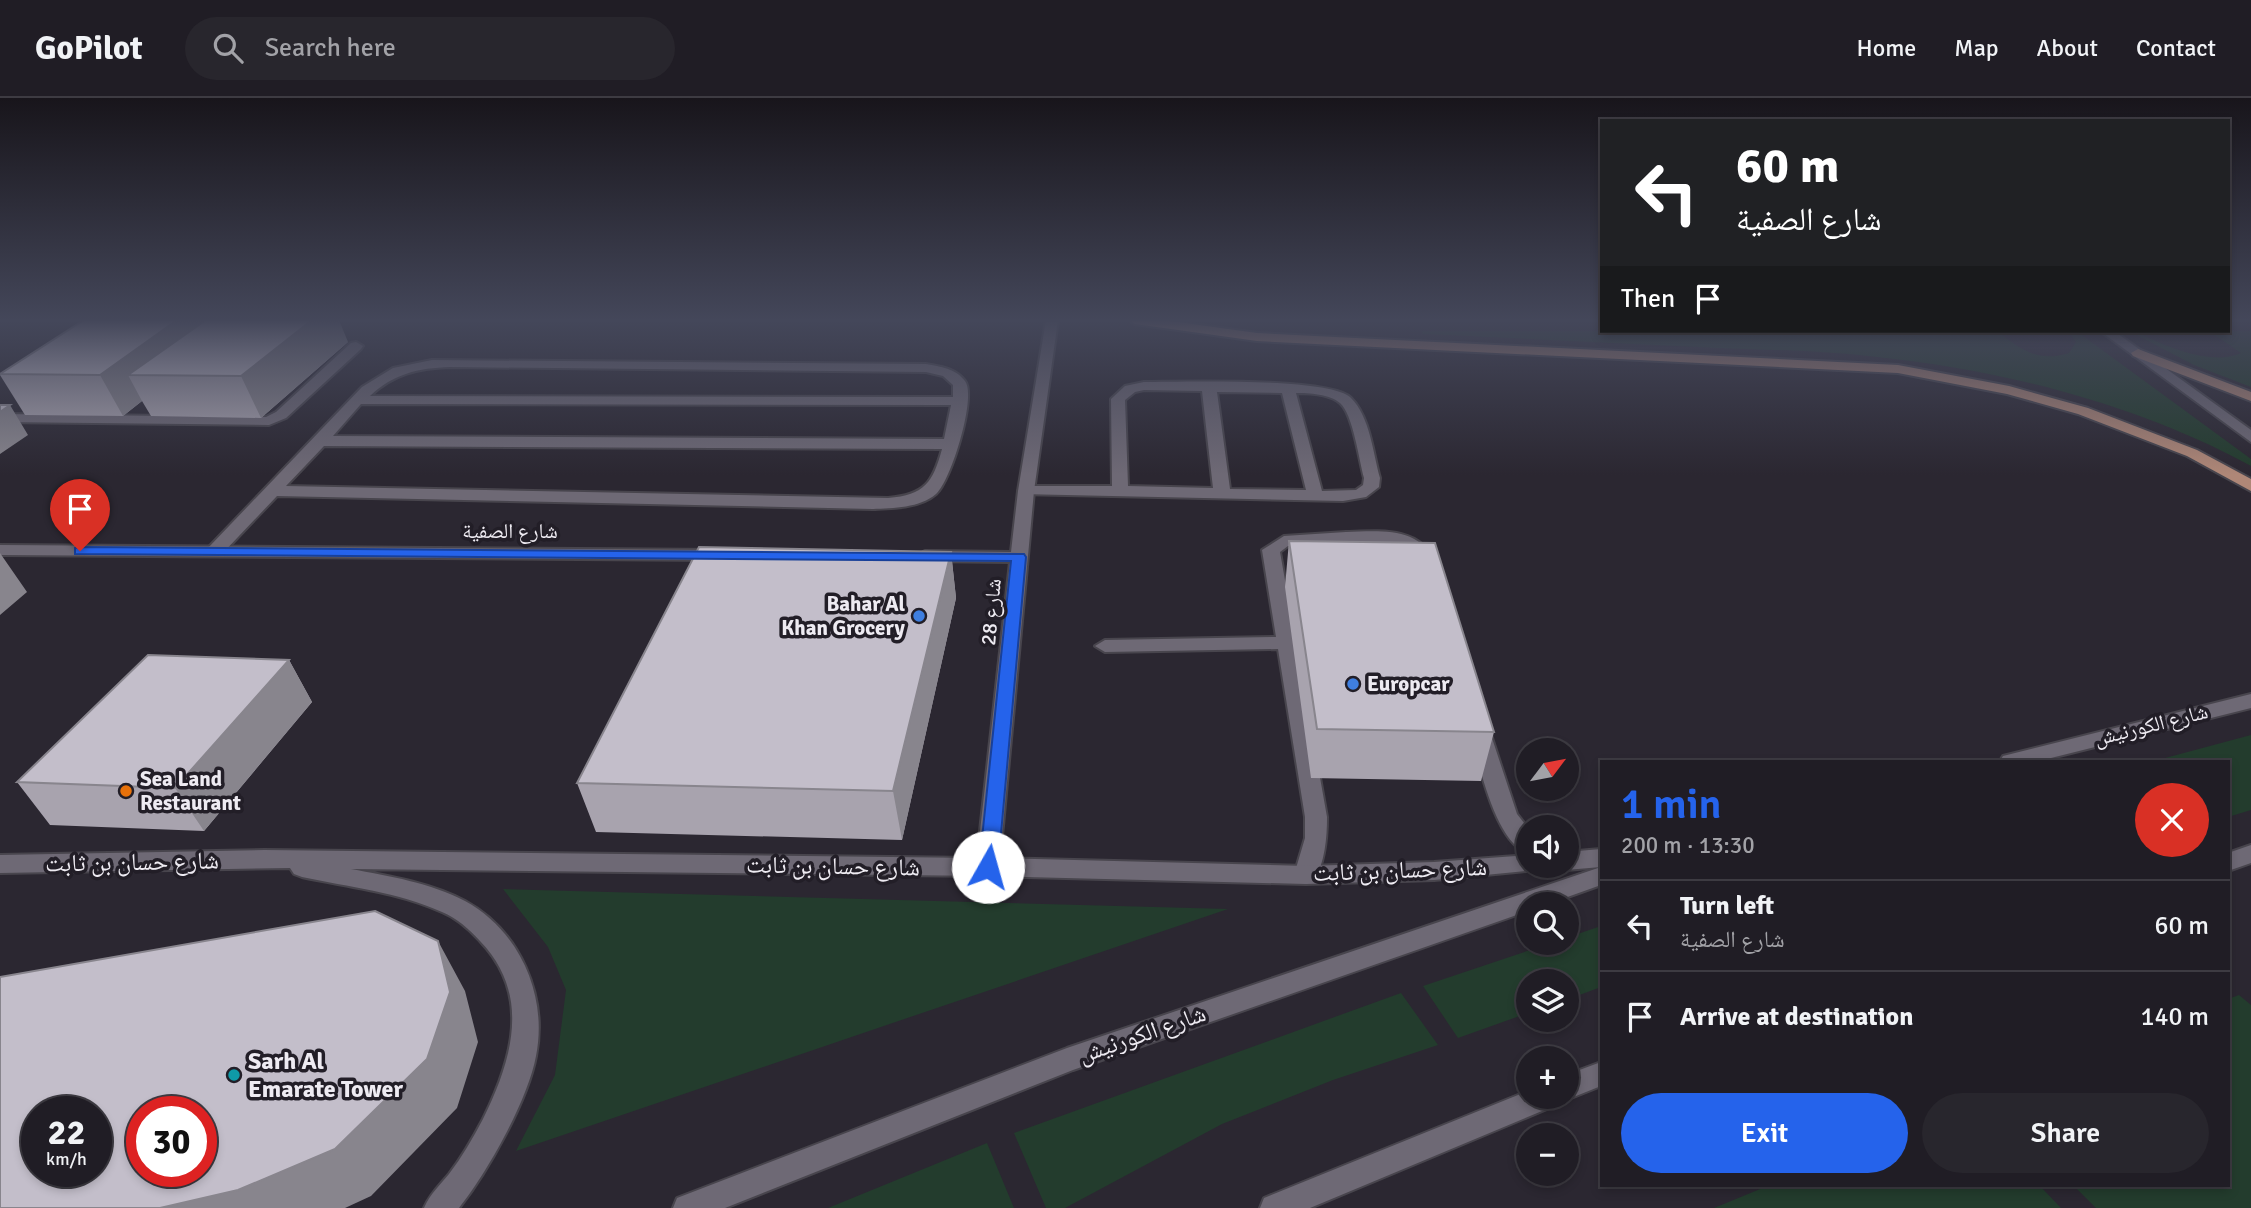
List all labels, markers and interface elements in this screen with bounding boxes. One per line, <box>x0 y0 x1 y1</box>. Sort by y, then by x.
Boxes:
search box <box>185 17 675 80</box>
text: GoPilot <box>35 28 143 69</box>
icon: search <box>209 29 247 67</box>
text: Search here <box>265 32 396 64</box>
text: Home <box>1856 33 1916 63</box>
text: Map <box>1954 33 1999 63</box>
text: About <box>2037 33 2098 63</box>
text: Contact <box>2136 33 2216 63</box>
text: 60 m <box>1736 136 1839 196</box>
icon: left <box>1621 147 1712 238</box>
text: شارع الصفية <box>1736 200 1882 239</box>
icon: arrive <box>1689 280 1727 318</box>
text: Then <box>1621 283 1675 315</box>
pin <box>50 479 110 551</box>
icon: arrive <box>61 490 99 528</box>
street label: شارع الصفية <box>462 518 558 544</box>
street label: شارع 28 <box>975 577 1007 647</box>
place label: Bahar Al Khan Grocery <box>781 591 906 641</box>
marker: Bahar Al Khan Grocery <box>911 608 927 624</box>
place label: Europcar <box>1367 671 1450 697</box>
marker: Europcar <box>1345 676 1361 692</box>
street label: شارع الكورنيش <box>2091 698 2211 752</box>
north arrow <box>1516 738 1578 802</box>
map controls <box>1516 738 1579 1186</box>
place label: Sea Land Restaurant <box>140 766 241 816</box>
text: 1 min <box>1621 779 1722 830</box>
marker: Sea Land Restaurant <box>118 783 134 799</box>
button: close <box>2135 783 2209 857</box>
button: sound <box>1516 815 1579 878</box>
position arrow <box>951 830 1025 904</box>
text: 200 m · 13:30 <box>1621 831 1755 860</box>
street label: شارع حسان بن ثابت <box>45 845 219 879</box>
street label: شارع حسان بن ثابت <box>746 849 920 883</box>
street label: شارع حسان بن ثابت <box>1313 852 1487 888</box>
text: Turn left <box>1680 890 1774 922</box>
button: search <box>1516 892 1579 955</box>
icon: left <box>1621 907 1659 945</box>
text: 60 m <box>2154 910 2209 942</box>
text: شارع الصفية <box>1680 925 1785 954</box>
button: layers <box>1516 969 1579 1032</box>
street label: شارع الكورنيش <box>1074 998 1210 1070</box>
icon: arrive <box>1621 998 1659 1036</box>
text: Arrive at destination <box>1680 1001 1913 1033</box>
text: 140 m <box>2140 1001 2209 1033</box>
place label: Sarh Al Emarate Tower <box>248 1046 403 1104</box>
button: + <box>1516 1046 1579 1109</box>
marker: Sarh Al Emarate Tower <box>226 1067 242 1083</box>
button: Exit <box>1621 1093 1908 1173</box>
button: Share <box>1922 1093 2209 1173</box>
speed limit sign: 30 <box>126 1096 217 1187</box>
text: 22 <box>48 1111 85 1154</box>
button: − <box>1516 1123 1579 1186</box>
text: km/h <box>46 1148 87 1170</box>

